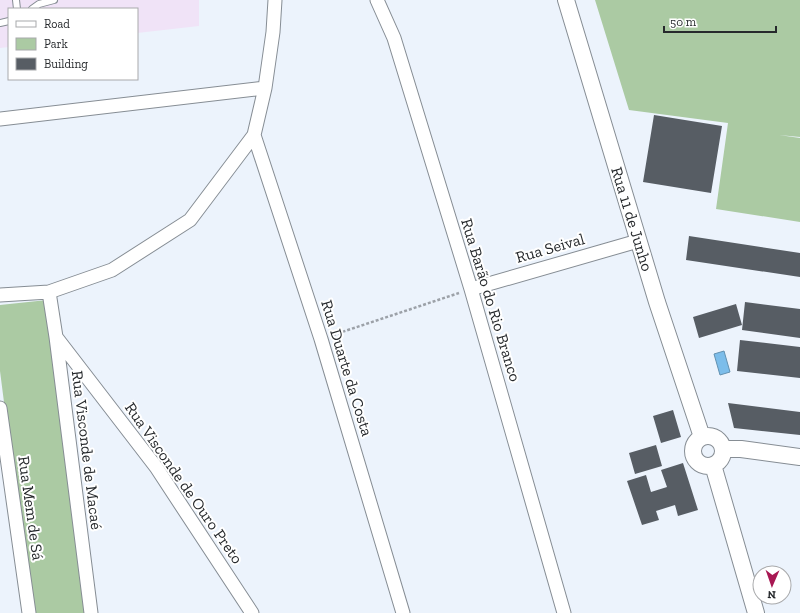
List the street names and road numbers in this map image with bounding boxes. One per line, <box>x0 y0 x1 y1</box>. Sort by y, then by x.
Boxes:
street label: Rua 11 de Junho <box>607 165 657 273</box>
street label: Rua Barão do Rio Branco <box>457 216 525 384</box>
street label: Rua Seival <box>513 229 587 267</box>
street label: Rua Duarte da Costa <box>317 298 377 439</box>
street label: Rua Visconde de Macaé <box>68 369 106 531</box>
street label: Rua Visconde de Ouro Preto <box>121 399 247 567</box>
street label: Rua Mem de Sá <box>14 455 48 562</box>

